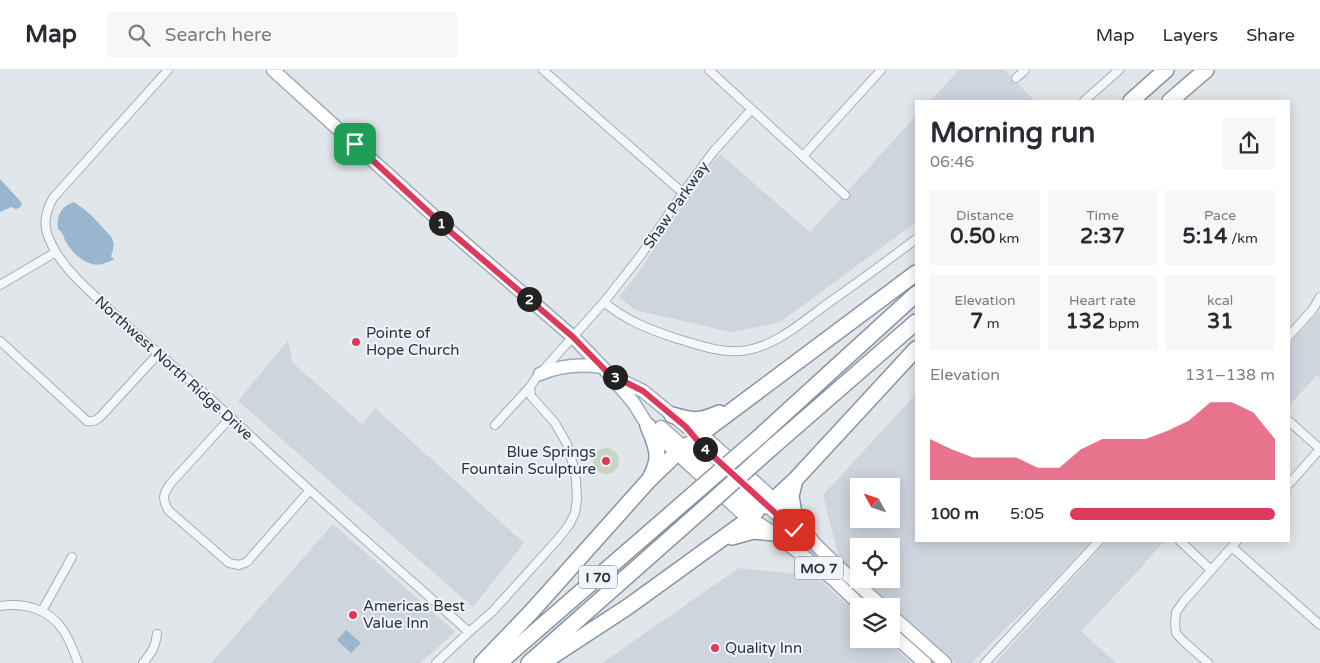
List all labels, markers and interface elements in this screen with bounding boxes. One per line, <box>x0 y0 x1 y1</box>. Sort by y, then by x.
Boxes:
search box <box>107 12 457 57</box>
text: Map <box>25 20 77 49</box>
icon: search <box>125 21 153 49</box>
text: Search here <box>165 24 272 46</box>
text: Map <box>1096 24 1135 46</box>
text: Layers <box>1163 24 1218 46</box>
text: Share <box>1246 24 1295 46</box>
text: Morning run <box>930 116 1095 150</box>
button: share <box>1223 117 1275 169</box>
pin <box>334 123 376 165</box>
icon: arrive <box>341 130 369 158</box>
text: 06:46 <box>930 152 974 172</box>
street label: Shaw Parkway <box>639 158 713 252</box>
text: Distance <box>956 207 1014 224</box>
text: Time <box>1086 207 1119 224</box>
text: Pace <box>1204 207 1236 224</box>
pin: 1 <box>428 210 454 236</box>
text: 1 <box>437 215 446 232</box>
text: 0.50 <box>950 224 995 249</box>
text: 2:37 <box>1080 224 1125 249</box>
text: 5:14 <box>1182 224 1228 249</box>
text: km <box>995 230 1019 247</box>
text: /km <box>1228 230 1258 247</box>
pin: 2 <box>516 286 542 312</box>
text: 2 <box>525 291 534 308</box>
street label: Northwest North Ridge Drive <box>91 292 257 444</box>
text: Elevation <box>954 292 1015 309</box>
text: Heart rate <box>1069 292 1136 309</box>
text: kcal <box>1207 292 1233 309</box>
text: 7 <box>970 309 983 334</box>
text: 132 <box>1066 309 1105 334</box>
text: 31 <box>1207 309 1233 334</box>
text: m <box>983 315 1000 332</box>
text: bpm <box>1105 315 1139 332</box>
place label: Pointe of Hope Church <box>366 324 459 359</box>
marker: Pointe of Hope Church <box>350 336 362 348</box>
pin: 3 <box>602 364 628 390</box>
text: Elevation <box>930 365 1000 385</box>
text: 131–138 m <box>1185 365 1275 385</box>
text: 3 <box>611 369 620 386</box>
pin: 4 <box>692 436 718 462</box>
text: 4 <box>701 441 710 458</box>
place label: Blue Springs Fountain Sculpture <box>461 443 596 478</box>
marker: Blue Springs Fountain Sculpture <box>600 455 612 467</box>
north arrow <box>850 478 900 528</box>
map controls <box>850 478 900 648</box>
text: 100 m <box>930 504 979 524</box>
text: 5:05 <box>1010 504 1044 524</box>
pin <box>773 509 815 551</box>
icon: check <box>780 516 808 544</box>
button: locate <box>850 538 900 588</box>
road number: MO 7 <box>795 556 843 579</box>
road number: I 70 <box>579 566 617 588</box>
place label: Americas Best Value Inn <box>363 597 465 632</box>
button: layers <box>850 598 900 648</box>
marker: Americas Best Value Inn <box>347 609 359 621</box>
place label: Quality Inn <box>725 639 802 657</box>
marker: Quality Inn <box>709 642 721 654</box>

